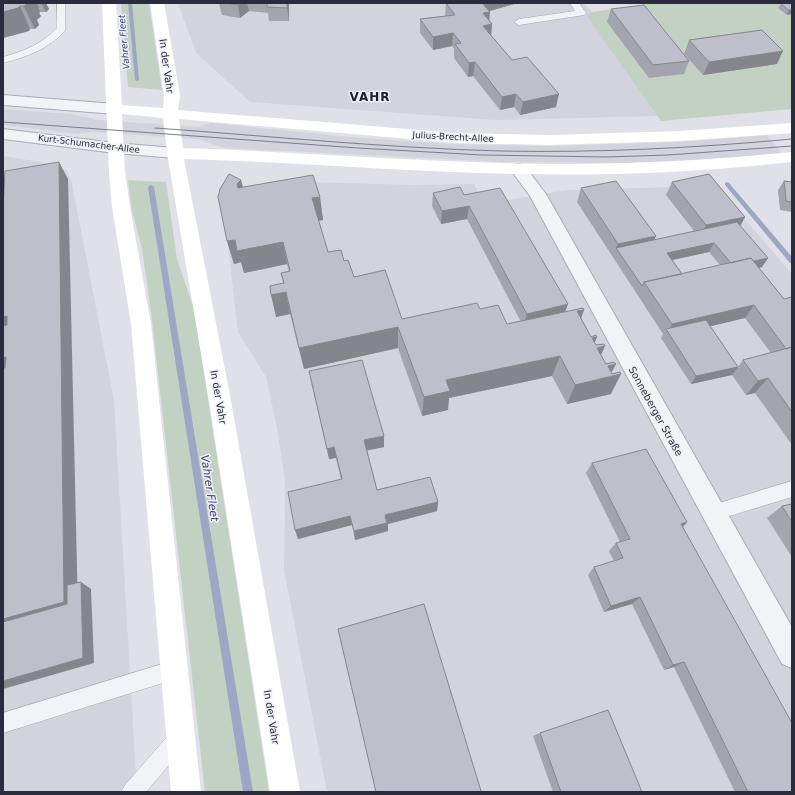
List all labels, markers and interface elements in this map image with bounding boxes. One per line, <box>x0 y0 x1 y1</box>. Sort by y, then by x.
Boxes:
water label: Vahrer Fleet <box>117 14 131 70</box>
street label: In der Vahr <box>157 38 176 95</box>
district label: VAHR <box>349 90 391 104</box>
street label: Julius-Brecht-Allee <box>411 130 494 144</box>
street label: Kurt-Schumacher-Allee <box>37 133 141 155</box>
street label: Sonneberger Straße <box>626 365 685 458</box>
street label: In der Vahr <box>208 369 229 426</box>
water label: Vahrer Fleet <box>198 454 221 523</box>
street label: In der Vahr <box>262 689 281 746</box>

